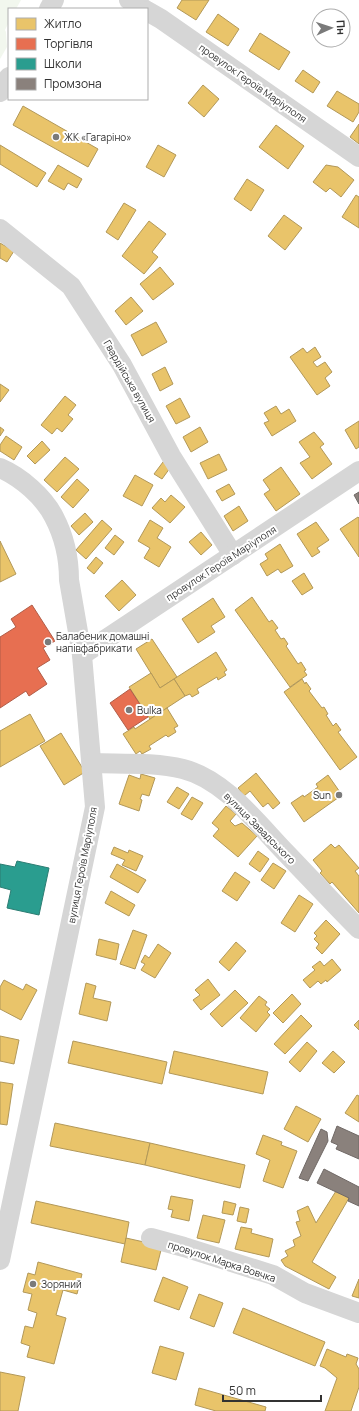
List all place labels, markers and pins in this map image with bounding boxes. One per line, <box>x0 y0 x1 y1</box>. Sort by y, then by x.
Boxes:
place label: ЖК «Гагаріно» <box>64 130 132 144</box>
marker: ЖК «Гагаріно» <box>51 132 61 142</box>
place label: Балабеник домашні напівфабрикати <box>56 629 149 655</box>
marker: Балабеник домашні напівфабрикати <box>43 637 53 647</box>
place label: Bulka <box>137 703 162 717</box>
marker: Bulka <box>124 705 134 715</box>
place label: Sun <box>313 788 331 802</box>
marker: Sun <box>334 790 344 800</box>
place label: Зоряний <box>41 1277 82 1291</box>
marker: Зоряний <box>28 1279 38 1289</box>

